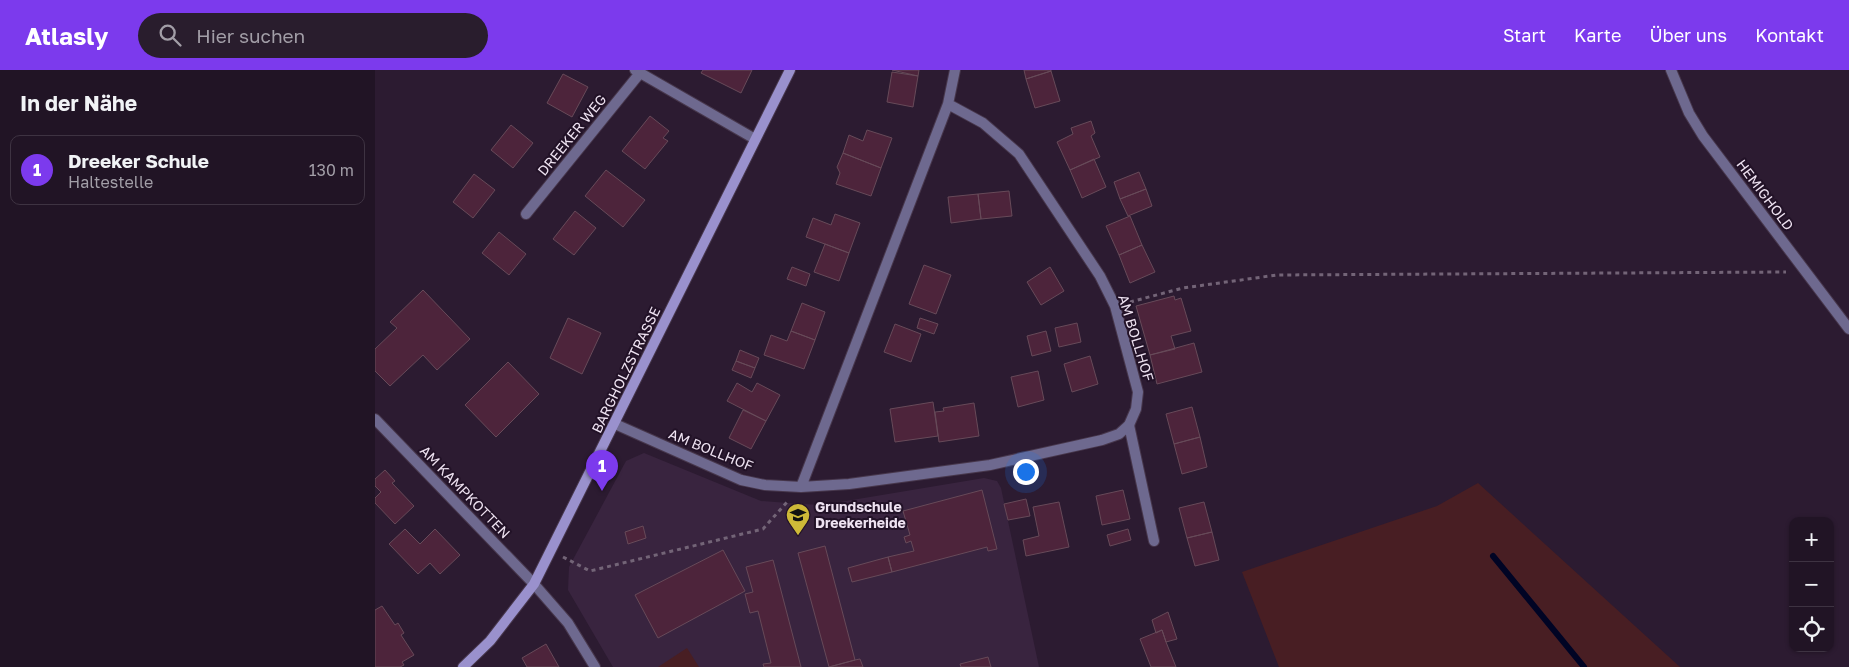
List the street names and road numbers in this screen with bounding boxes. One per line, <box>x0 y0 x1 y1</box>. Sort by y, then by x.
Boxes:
street label: DREEKER WEG <box>534 91 610 179</box>
street label: HEMIGHOLD <box>1733 156 1798 233</box>
street label: AM BOLLHOF <box>1115 292 1158 383</box>
street label: BARGHOLZSTRASSE <box>588 304 663 436</box>
street label: AM BOLLHOF <box>666 425 756 474</box>
street label: AM KAMPKOTTEN <box>417 442 514 541</box>

